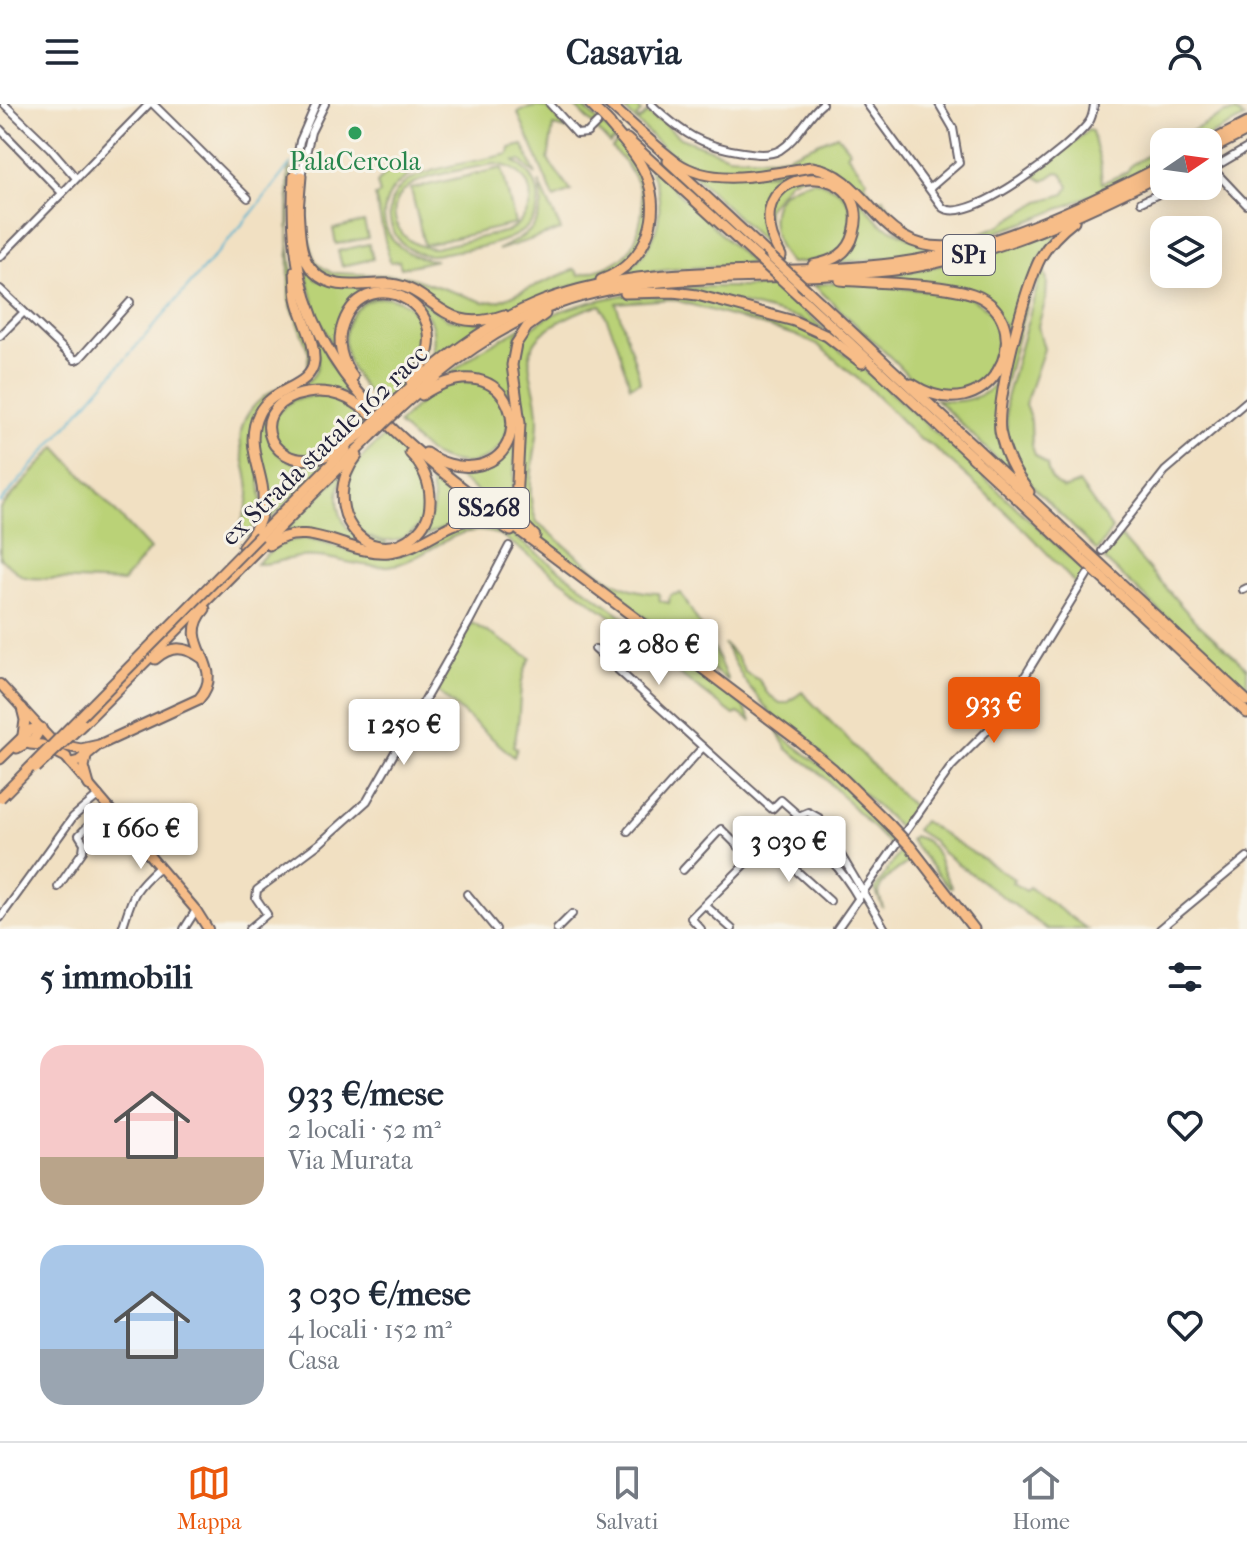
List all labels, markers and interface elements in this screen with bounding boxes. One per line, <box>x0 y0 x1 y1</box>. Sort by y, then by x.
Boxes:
icon: menu <box>40 30 84 74</box>
icon: person <box>1163 30 1207 74</box>
text: Casavia <box>566 31 681 73</box>
marker: PalaCercola <box>346 124 364 142</box>
north arrow <box>1150 128 1222 200</box>
map controls <box>1150 128 1222 288</box>
place label: PalaCercola <box>289 146 422 177</box>
button: layers <box>1150 216 1222 288</box>
road number: SP1 <box>943 235 995 275</box>
street label: ex Strada statale 162 racc <box>215 339 434 552</box>
road number: SS268 <box>449 488 529 528</box>
pin: 2 080 € <box>585 619 733 687</box>
text: 2 080 € <box>618 629 700 660</box>
pin: 933 € <box>938 677 1050 745</box>
text: 933 € <box>966 687 1022 718</box>
pin: 1 250 € <box>330 699 478 767</box>
text: 1 250 € <box>367 709 441 740</box>
pin: 1 660 € <box>67 803 215 871</box>
text: 1 660 € <box>102 813 180 844</box>
pin: 3 030 € <box>715 816 863 884</box>
text: 3 030 € <box>751 826 827 857</box>
icon: filters <box>1163 955 1207 999</box>
text: 5 immobili <box>40 957 193 997</box>
text: 933 €/mese <box>288 1074 444 1114</box>
icon: home <box>104 1077 200 1173</box>
icon: heart <box>1163 1103 1207 1147</box>
text: 2 locali · 52 m² <box>288 1114 441 1145</box>
text: Via Murata <box>288 1145 413 1176</box>
text: 3 030 €/mese <box>288 1274 471 1314</box>
icon: home <box>104 1277 200 1373</box>
icon: heart <box>1163 1303 1207 1347</box>
text: 4 locali · 152 m² <box>288 1314 452 1345</box>
text: Casa <box>288 1345 339 1376</box>
tab: Mappa <box>177 1461 241 1535</box>
tab: Salvati <box>596 1461 658 1535</box>
tab: Home <box>1013 1461 1070 1535</box>

